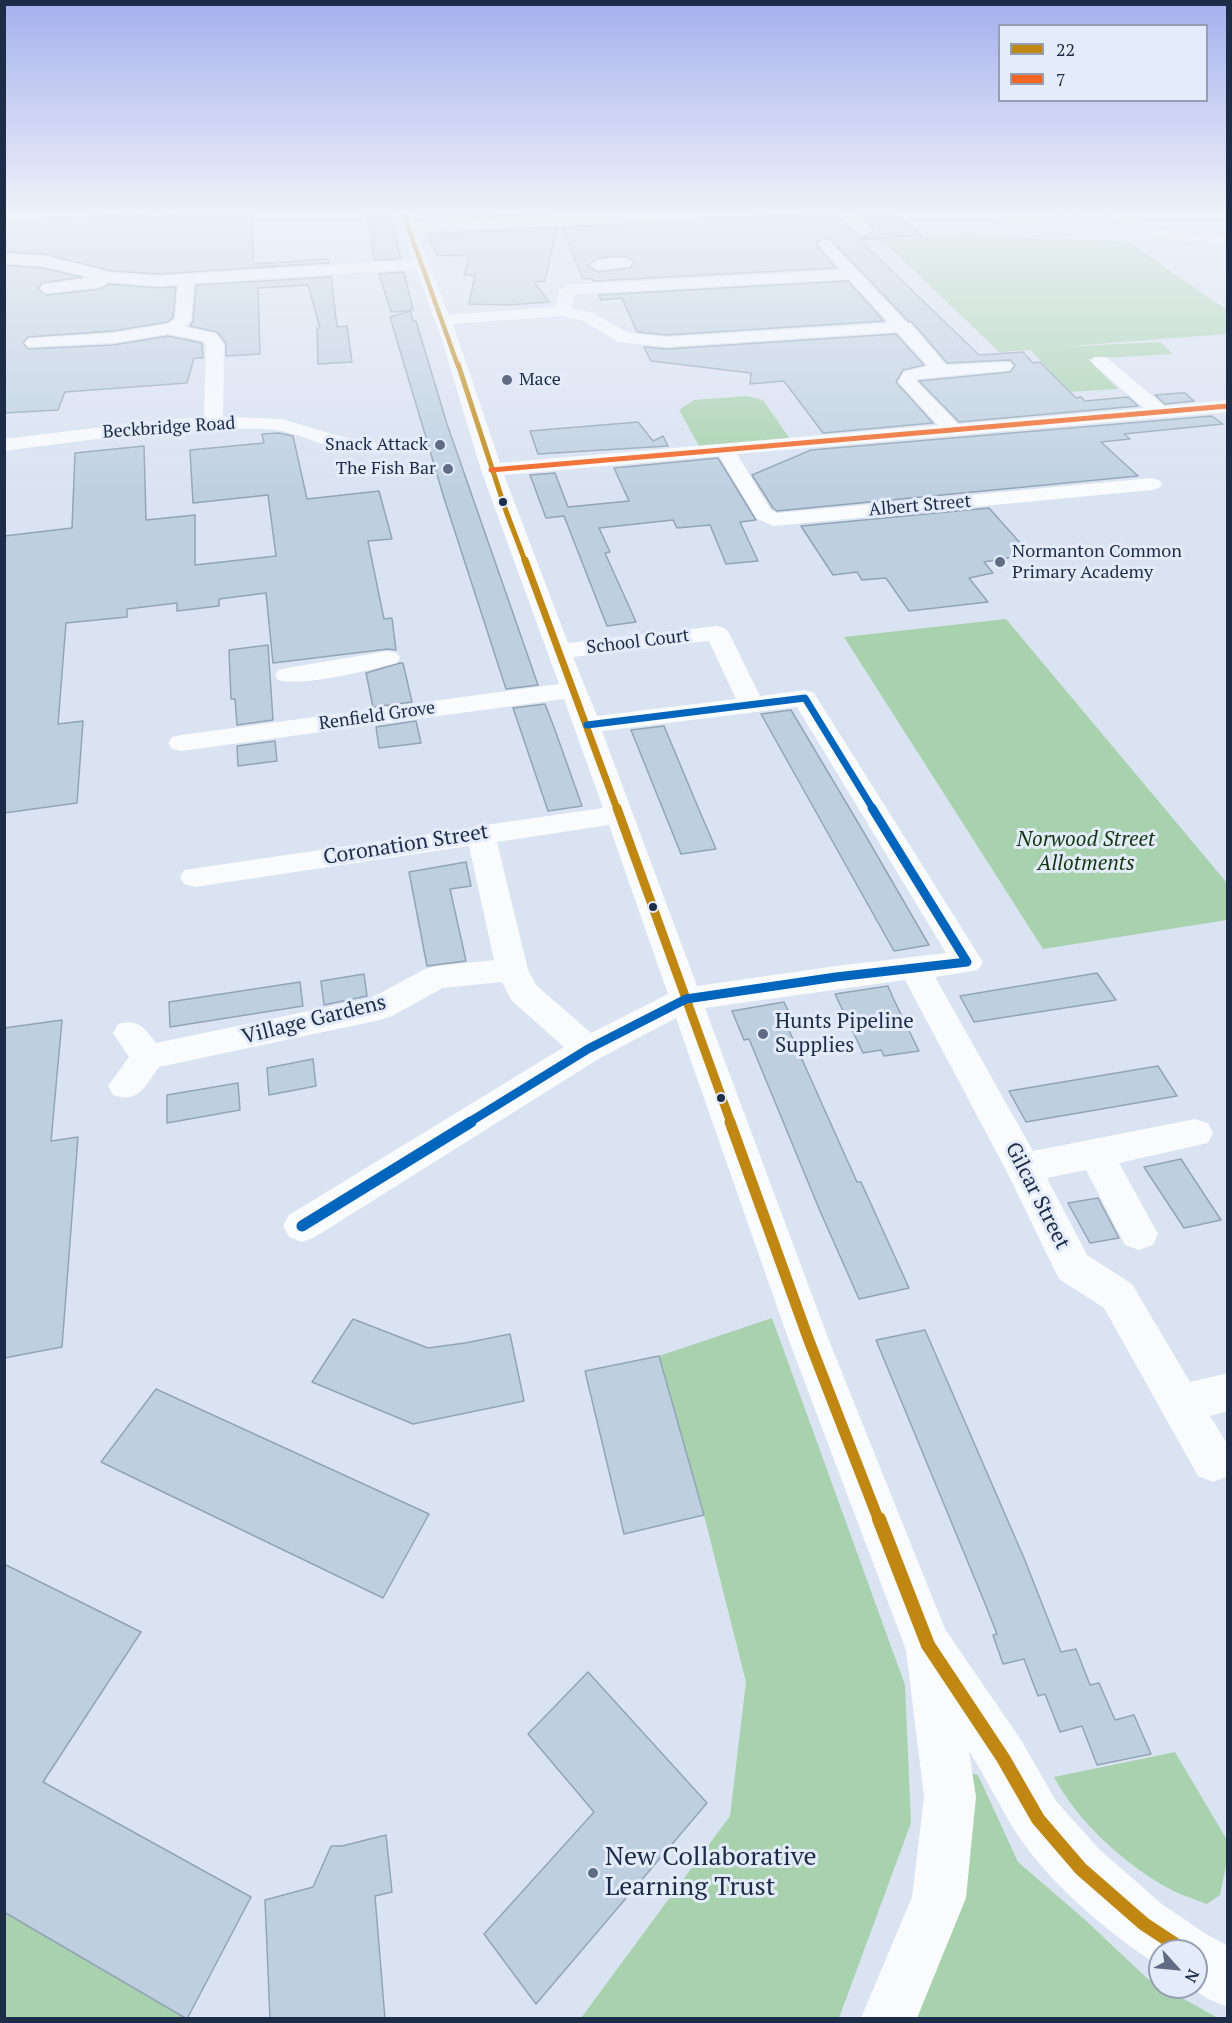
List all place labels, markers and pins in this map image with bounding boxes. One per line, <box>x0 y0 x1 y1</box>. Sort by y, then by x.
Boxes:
place label: Mace <box>519 369 561 391</box>
marker: Mace <box>500 373 514 387</box>
place label: Snack Attack <box>325 434 428 456</box>
marker: Snack Attack <box>433 438 447 452</box>
place label: The Fish Bar <box>336 458 436 480</box>
marker: The Fish Bar <box>441 462 455 476</box>
unlabelled marker <box>497 496 509 508</box>
place label: Normanton Common Primary Academy <box>1012 541 1182 584</box>
marker: Normanton Common Primary Academy <box>993 555 1007 569</box>
unlabelled marker <box>647 901 659 913</box>
place label: Hunts Pipeline Supplies <box>775 1009 914 1059</box>
marker: Hunts Pipeline Supplies <box>756 1027 770 1041</box>
unlabelled marker <box>715 1092 727 1104</box>
place label: New Collaborative Learning Trust <box>605 1842 817 1904</box>
marker: New Collaborative Learning Trust <box>586 1866 600 1880</box>

